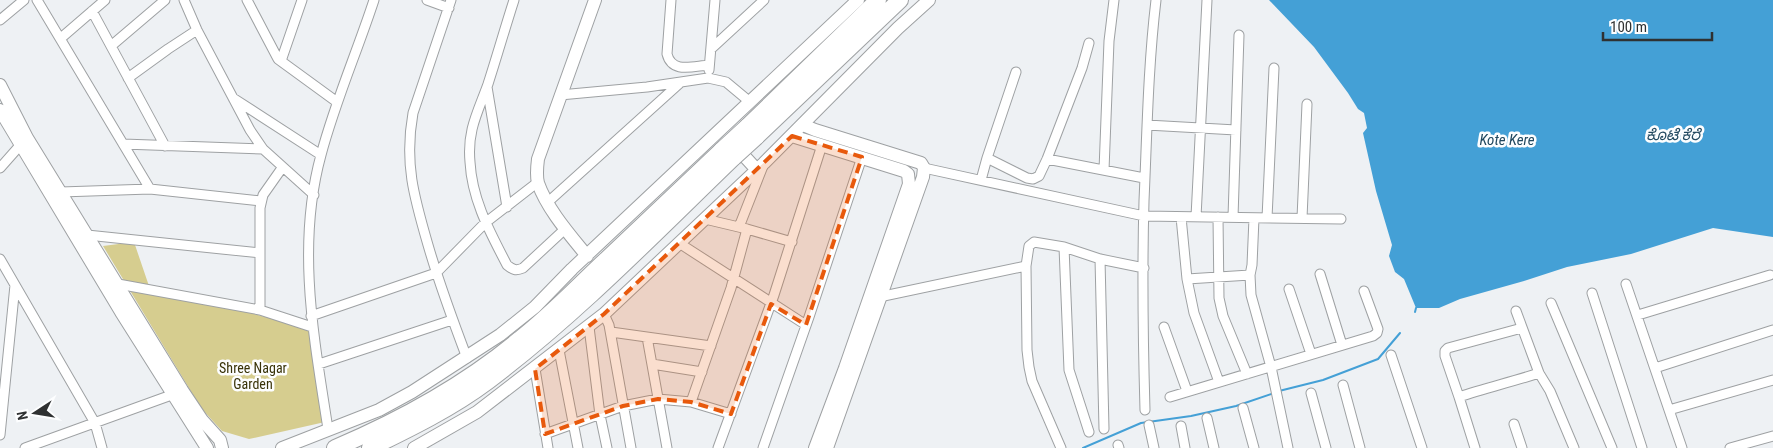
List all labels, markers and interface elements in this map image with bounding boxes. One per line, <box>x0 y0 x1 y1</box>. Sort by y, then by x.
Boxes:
scale bar <box>1603 10 1712 42</box>
text: 100 m <box>1610 18 1647 36</box>
water label: ಕೊಟೆ ಕೆರೆ <box>1646 126 1702 144</box>
water label: Kote Kere <box>1479 131 1535 149</box>
park label: Shree Nagar Garden <box>219 360 287 392</box>
north arrow <box>10 388 60 438</box>
text: N <box>14 410 31 422</box>

